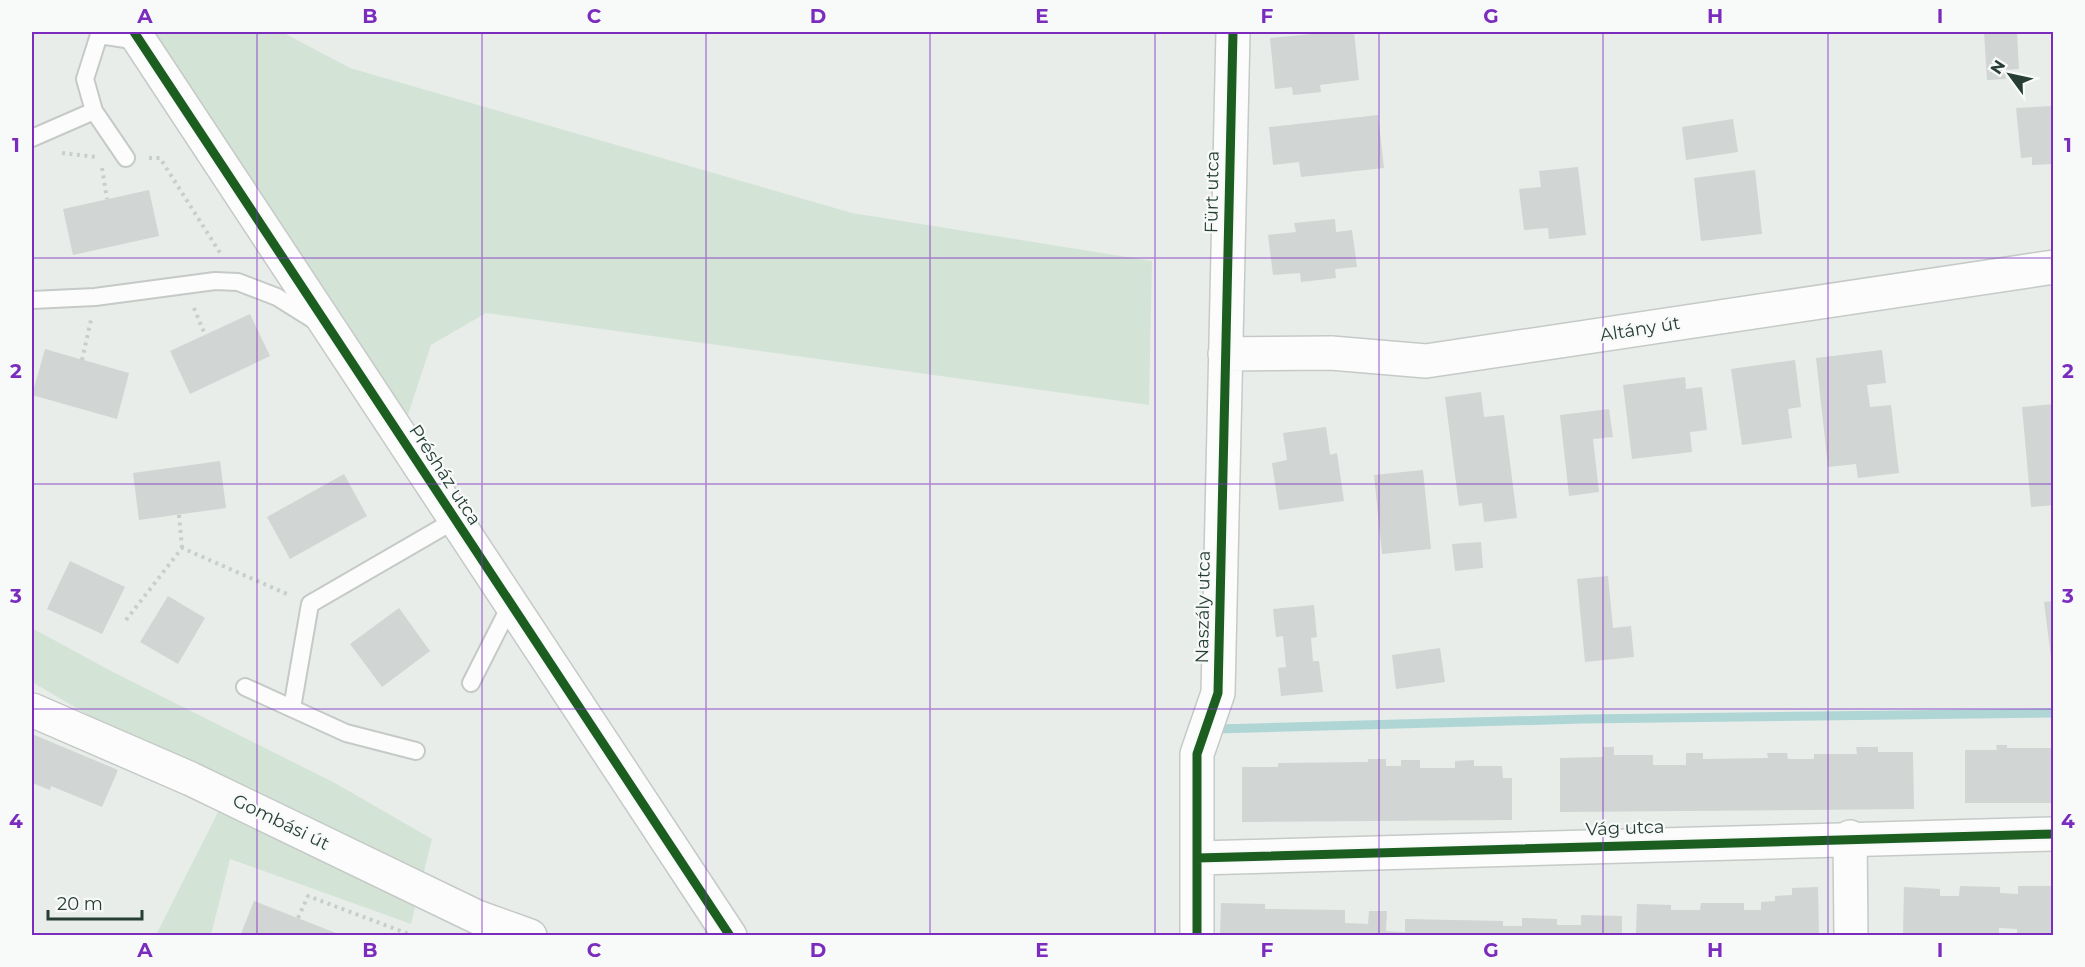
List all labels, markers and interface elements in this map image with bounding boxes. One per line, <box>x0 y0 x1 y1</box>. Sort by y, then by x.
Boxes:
text: A <box>136 4 153 28</box>
text: B <box>362 4 378 28</box>
text: C <box>587 4 602 28</box>
text: D <box>810 4 826 28</box>
text: E <box>1035 4 1049 28</box>
text: F <box>1261 4 1274 28</box>
text: G <box>1483 4 1499 28</box>
text: H <box>1707 4 1723 28</box>
text: I <box>1937 4 1943 28</box>
north arrow <box>1980 45 2040 105</box>
text: N <box>1986 57 2009 78</box>
text: 1 <box>12 133 20 157</box>
text: 1 <box>2064 133 2072 157</box>
street label: Fürt utca <box>1200 151 1224 233</box>
street label: Altány út <box>1598 312 1682 346</box>
text: 2 <box>10 359 22 383</box>
text: 2 <box>2062 359 2074 383</box>
street label: Présház utca <box>404 420 486 530</box>
street label: Naszály utca <box>1191 550 1215 664</box>
text: 3 <box>9 584 22 608</box>
text: 3 <box>2061 584 2074 608</box>
street label: Gombási út <box>229 789 333 855</box>
text: 4 <box>9 809 23 833</box>
text: 4 <box>2061 809 2075 833</box>
street label: Vág utca <box>1585 816 1665 840</box>
scale bar <box>48 883 142 921</box>
text: 20 m <box>57 893 103 915</box>
text: A <box>136 938 153 962</box>
text: B <box>362 938 378 962</box>
text: C <box>587 938 602 962</box>
text: D <box>810 938 826 962</box>
text: E <box>1035 938 1049 962</box>
text: F <box>1261 938 1274 962</box>
text: G <box>1483 938 1499 962</box>
text: H <box>1707 938 1723 962</box>
text: I <box>1937 938 1943 962</box>

